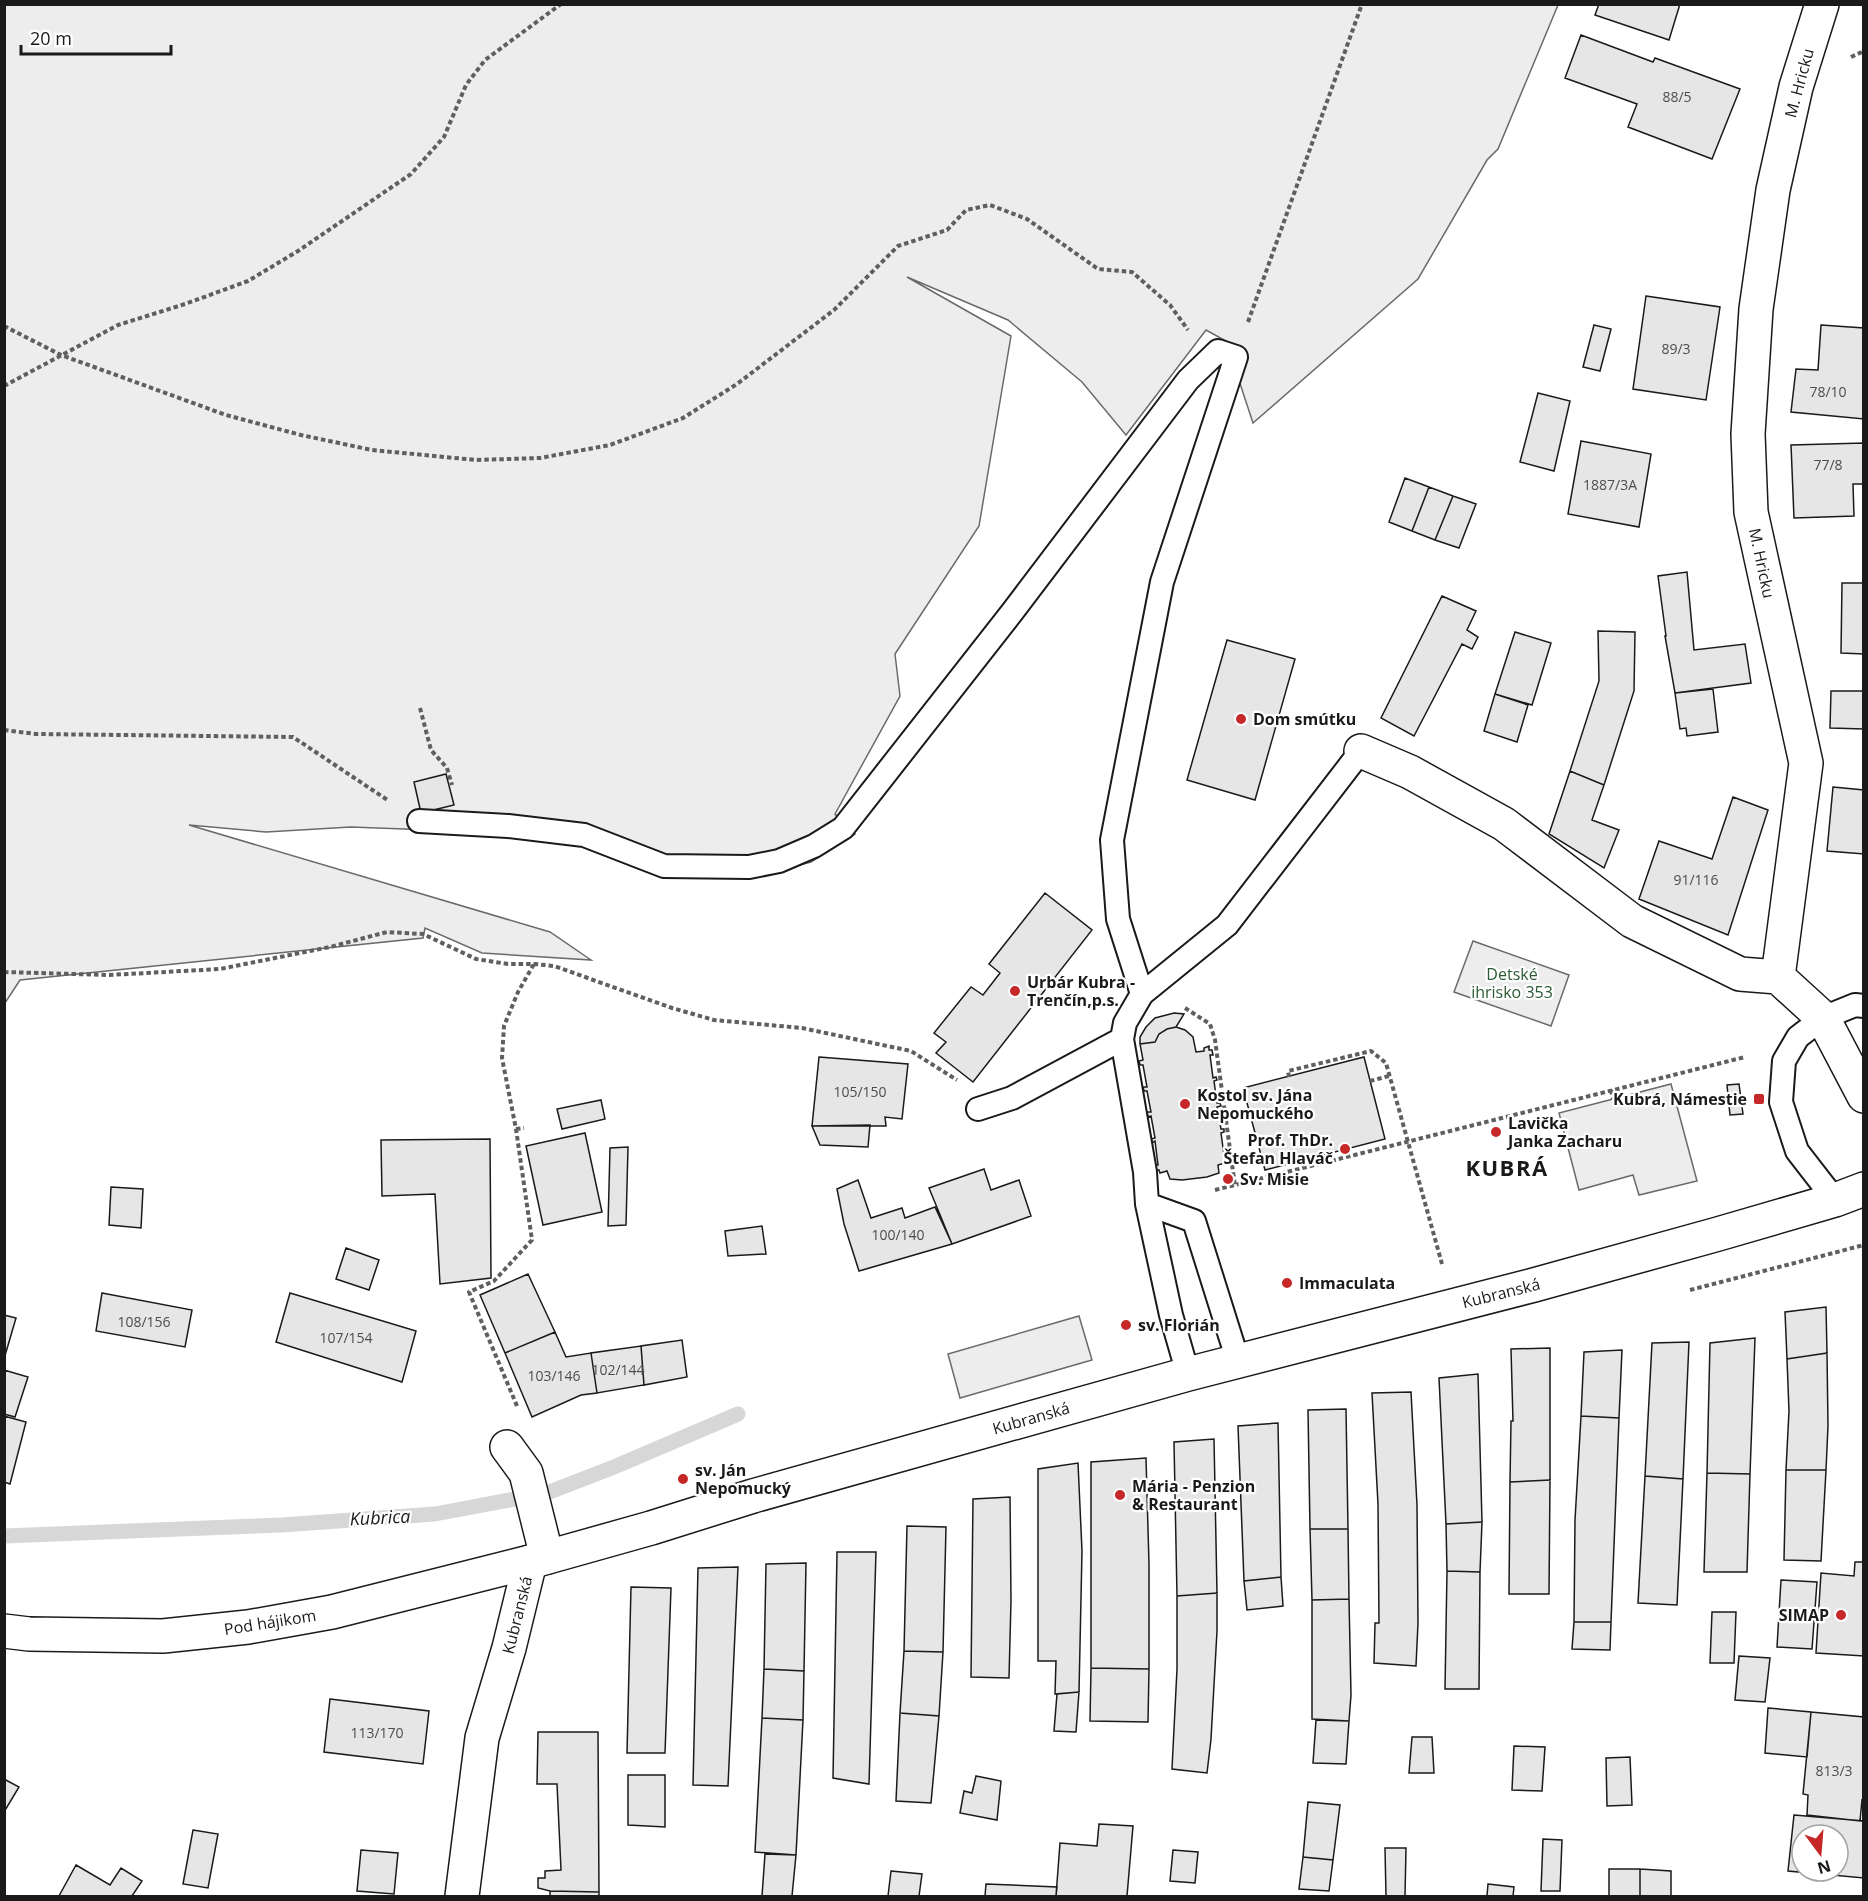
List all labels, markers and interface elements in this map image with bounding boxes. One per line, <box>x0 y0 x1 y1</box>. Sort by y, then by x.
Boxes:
scale bar <box>21 18 171 56</box>
text: 20 m <box>30 26 72 50</box>
street label: M. Hricku <box>1779 46 1819 120</box>
house number: 88/5 <box>1662 87 1692 106</box>
house number: 89/3 <box>1661 339 1691 358</box>
house number: 78/10 <box>1809 382 1847 401</box>
house number: 77/8 <box>1813 455 1843 474</box>
house number: 1887/3A <box>1583 475 1637 494</box>
street label: M. Hricku <box>1744 526 1780 600</box>
place label: Dom smútku <box>1253 708 1356 730</box>
marker: Dom smútku <box>1234 712 1248 726</box>
house number: 91/116 <box>1673 870 1719 889</box>
park label: Detské ihrisko 353 <box>1471 963 1553 1003</box>
place label: Urbár Kubra - Trenčín,p.s. <box>1027 971 1135 1011</box>
marker: Urbár Kubra - Trenčín,p.s. <box>1008 984 1022 998</box>
house number: 105/150 <box>833 1082 887 1101</box>
place label: Kostol sv. Jána Nepomuckého <box>1197 1084 1314 1124</box>
place label: Kubrá, Námestie <box>1613 1088 1747 1110</box>
marker: Kubrá, Námestie <box>1752 1092 1766 1106</box>
marker: Kostol sv. Jána Nepomuckého <box>1178 1097 1192 1111</box>
place label: Lavička Janka Zacharu <box>1506 1112 1622 1152</box>
marker: Lavička Janka Zacharu <box>1489 1125 1503 1139</box>
place label: Prof. ThDr. Štefan Hlaváč <box>1223 1129 1334 1169</box>
marker: Prof. ThDr. Štefan Hlaváč <box>1338 1142 1352 1156</box>
district label: KUBRÁ <box>1465 1152 1549 1182</box>
place label: Sv. Misie <box>1240 1168 1309 1190</box>
marker: Sv. Misie <box>1221 1172 1235 1186</box>
house number: 100/140 <box>871 1225 925 1244</box>
place label: Immaculata <box>1299 1272 1395 1294</box>
street label: Kubranská <box>1460 1273 1542 1313</box>
marker: Immaculata <box>1280 1276 1294 1290</box>
house number: 108/156 <box>117 1312 171 1331</box>
place label: sv. Florián <box>1138 1314 1220 1336</box>
marker: sv. Florián <box>1119 1318 1133 1332</box>
house number: 107/154 <box>319 1328 373 1347</box>
house number: 102/144 <box>591 1360 645 1379</box>
house number: 103/146 <box>527 1366 581 1385</box>
street label: Kubranská <box>990 1396 1072 1440</box>
place label: sv. Ján Nepomucký <box>695 1459 792 1499</box>
marker: sv. Ján Nepomucký <box>676 1472 690 1486</box>
place label: Mária - Penzion & Restaurant <box>1132 1475 1255 1515</box>
marker: Mária - Penzion & Restaurant <box>1113 1488 1127 1502</box>
water label: Kubrica <box>349 1503 411 1531</box>
street label: Kubranská <box>497 1574 537 1656</box>
street label: Pod hájikom <box>222 1604 318 1640</box>
place label: SIMAP <box>1779 1604 1829 1626</box>
marker: SIMAP <box>1834 1608 1848 1622</box>
house number: 113/170 <box>350 1723 404 1742</box>
house number: 813/3 <box>1815 1761 1853 1780</box>
north arrow <box>1790 1823 1850 1883</box>
text: N <box>1815 1855 1833 1880</box>

